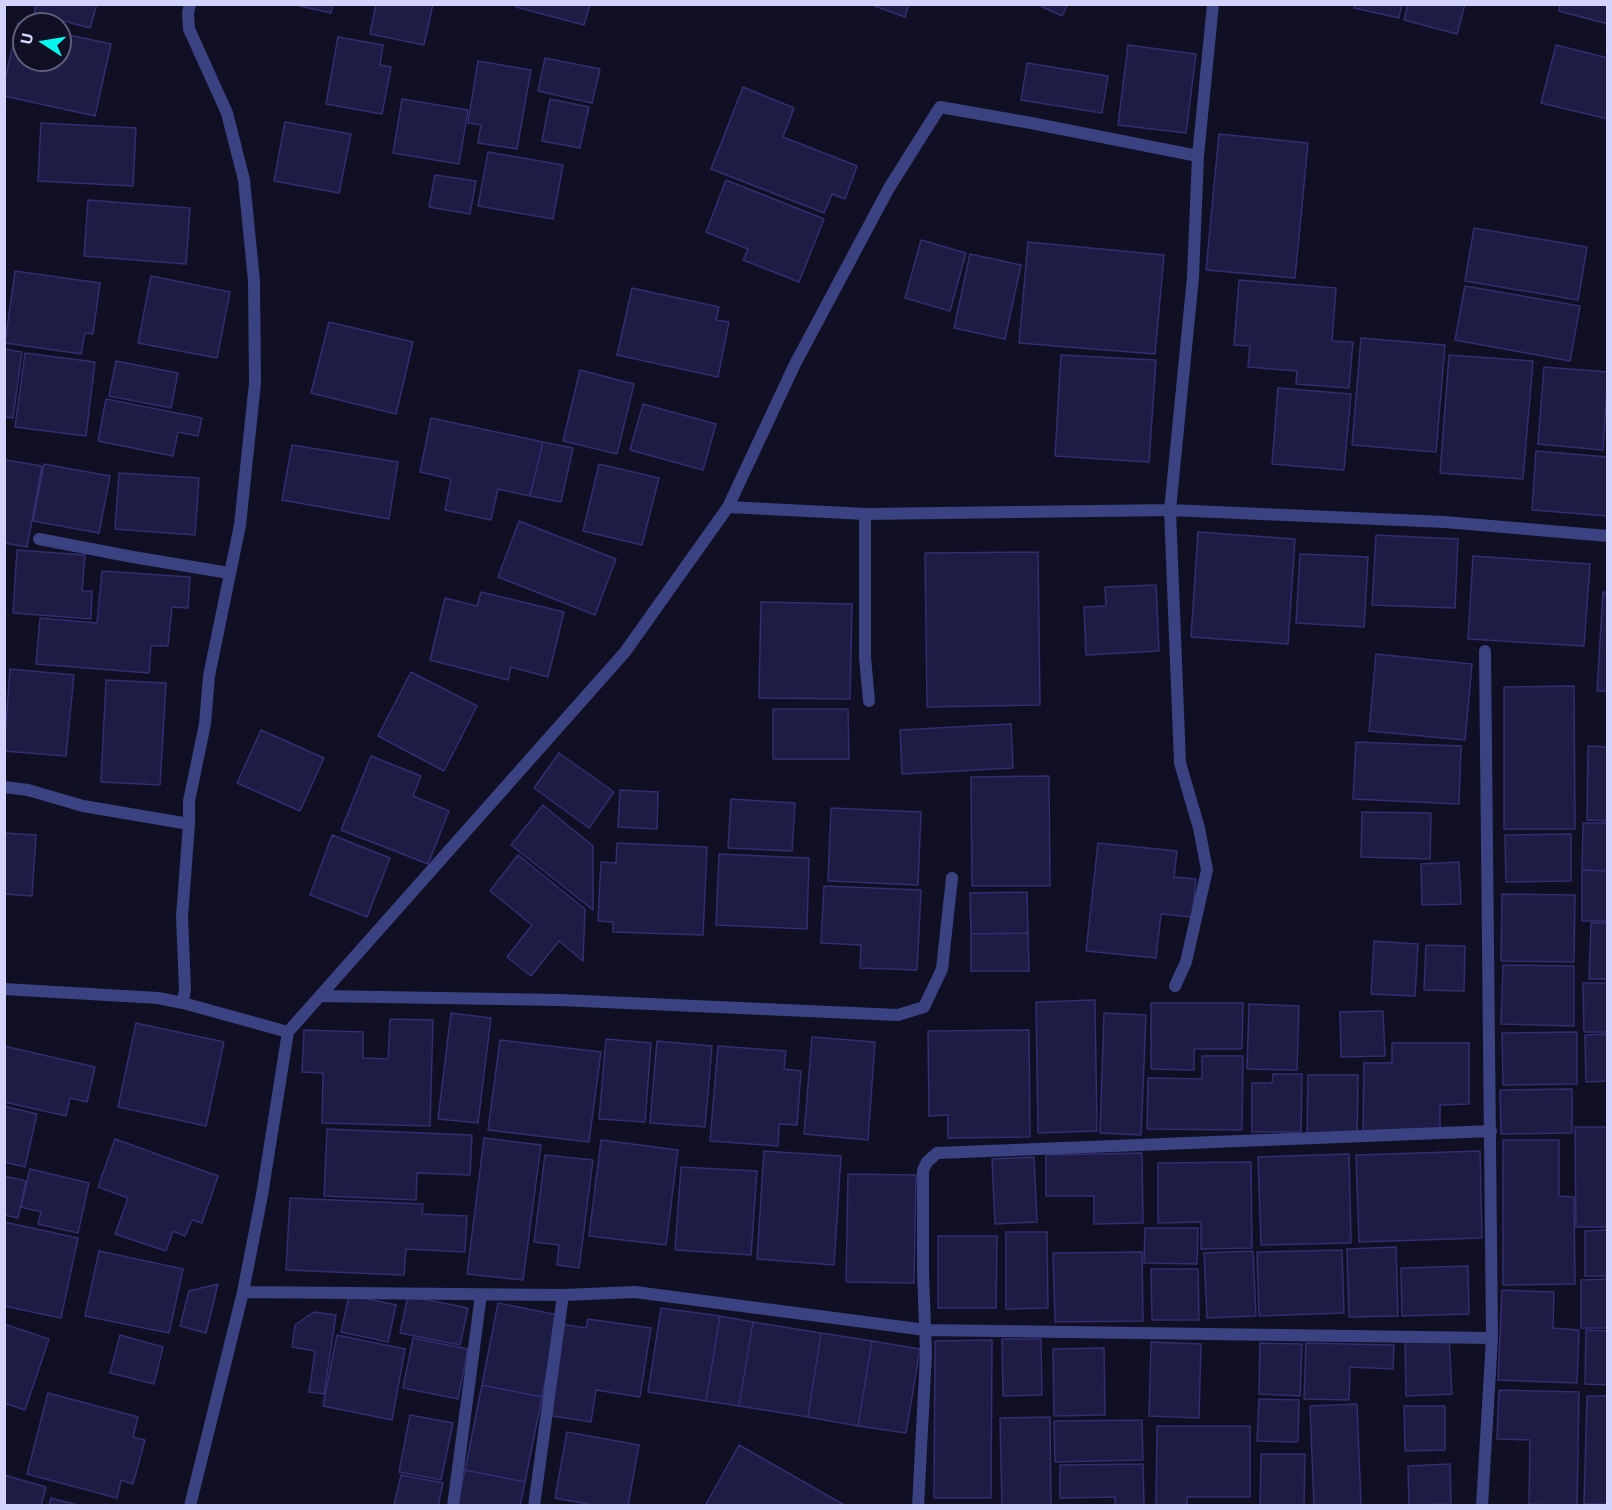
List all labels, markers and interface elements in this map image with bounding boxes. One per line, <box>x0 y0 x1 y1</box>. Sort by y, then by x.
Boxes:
north arrow <box>12 12 72 72</box>
text: U <box>15 31 36 46</box>

